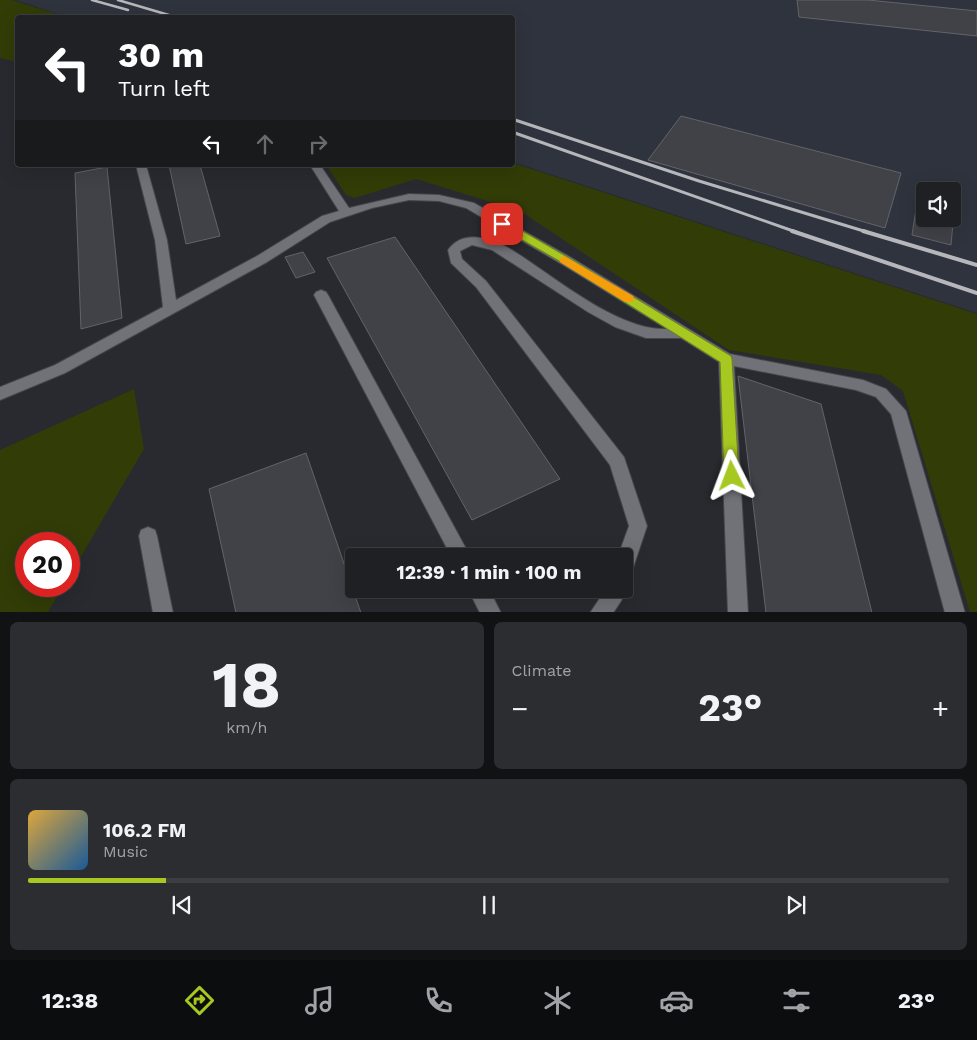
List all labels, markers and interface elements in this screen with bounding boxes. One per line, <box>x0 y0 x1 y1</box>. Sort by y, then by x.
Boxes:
text: 30 m <box>118 34 204 76</box>
icon: left <box>35 35 100 100</box>
text: Turn left <box>118 76 210 101</box>
icon: left <box>198 130 226 158</box>
icon: ahead <box>251 130 279 158</box>
icon: right <box>304 130 332 158</box>
map controls <box>916 182 961 227</box>
button: sound <box>916 182 961 227</box>
pin <box>481 203 523 245</box>
icon: arrive <box>488 210 516 238</box>
position arrow <box>705 449 757 501</box>
speed limit sign: 20 <box>15 532 80 597</box>
text: 12:39 · 1 min · 100 m <box>397 561 581 584</box>
text: 18 <box>212 647 281 723</box>
text: Climate <box>512 661 572 680</box>
text: 23° <box>698 686 762 730</box>
text: − <box>512 692 528 725</box>
text: + <box>932 692 949 725</box>
text: km/h <box>226 718 267 737</box>
text: 106.2 FM <box>103 819 186 842</box>
text: Music <box>103 842 148 861</box>
icon: previous <box>168 891 196 919</box>
icon: pause <box>475 891 503 919</box>
icon: next <box>782 891 810 919</box>
icon: directions <box>182 983 217 1018</box>
icon: music <box>302 983 337 1018</box>
icon: phone <box>421 983 456 1018</box>
icon: climate <box>540 983 575 1018</box>
icon: car <box>659 983 694 1018</box>
icon: filters <box>779 983 814 1018</box>
text: 12:38 <box>42 988 98 1013</box>
text: 23° <box>898 988 935 1013</box>

